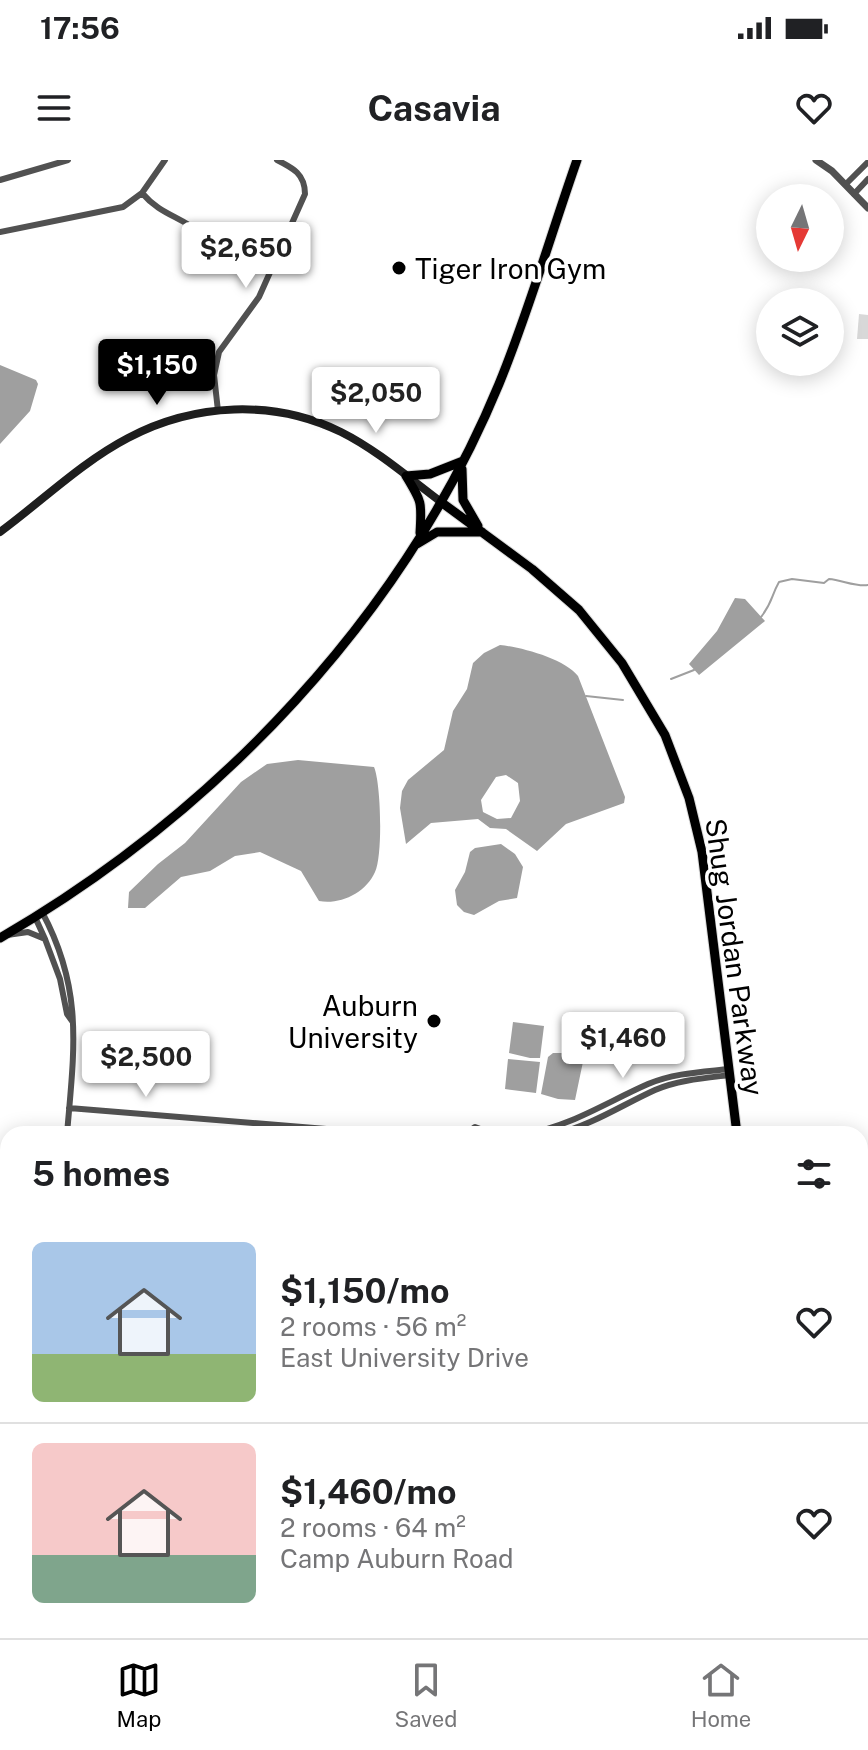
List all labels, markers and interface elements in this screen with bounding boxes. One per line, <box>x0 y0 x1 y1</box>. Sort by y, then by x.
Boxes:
text: 17:56 <box>40 10 120 46</box>
icon: menu <box>32 86 76 130</box>
icon: heart <box>792 86 836 130</box>
text: Casavia <box>367 87 501 129</box>
north arrow <box>756 184 844 272</box>
map controls <box>756 184 844 376</box>
pin: $2,650 <box>181 222 311 290</box>
text: $2,650 <box>200 232 292 263</box>
place label: Tiger Iron Gym <box>415 252 606 285</box>
marker: Tiger Iron Gym <box>390 259 408 277</box>
button: layers <box>756 288 844 376</box>
pin: $1,150 <box>92 339 222 407</box>
text: $1,150 <box>116 349 198 380</box>
pin: $2,050 <box>311 367 441 435</box>
text: $2,050 <box>330 377 422 408</box>
street label: Shug Jordan Parkway <box>699 816 771 1098</box>
place label: Auburn University <box>288 989 418 1054</box>
marker: Auburn University <box>425 1012 443 1030</box>
pin: $1,460 <box>558 1012 688 1080</box>
text: $1,460 <box>580 1022 666 1053</box>
pin: $2,500 <box>81 1031 211 1099</box>
text: $2,500 <box>100 1041 192 1072</box>
icon: filters <box>792 1152 836 1196</box>
text: 5 homes <box>32 1154 170 1194</box>
text: $1,150/mo <box>280 1271 450 1311</box>
icon: home <box>96 1274 192 1370</box>
icon: heart <box>792 1300 836 1344</box>
text: 2 rooms · 56 m² <box>280 1311 466 1342</box>
text: East University Drive <box>280 1342 529 1373</box>
text: $1,460/mo <box>280 1472 457 1512</box>
icon: home <box>96 1475 192 1571</box>
icon: heart <box>792 1501 836 1545</box>
text: 2 rooms · 64 m² <box>280 1512 466 1543</box>
text: Camp Auburn Road <box>280 1543 514 1574</box>
tab: Map <box>117 1658 161 1732</box>
tab: Saved <box>395 1658 457 1732</box>
tab: Home <box>691 1658 751 1732</box>

